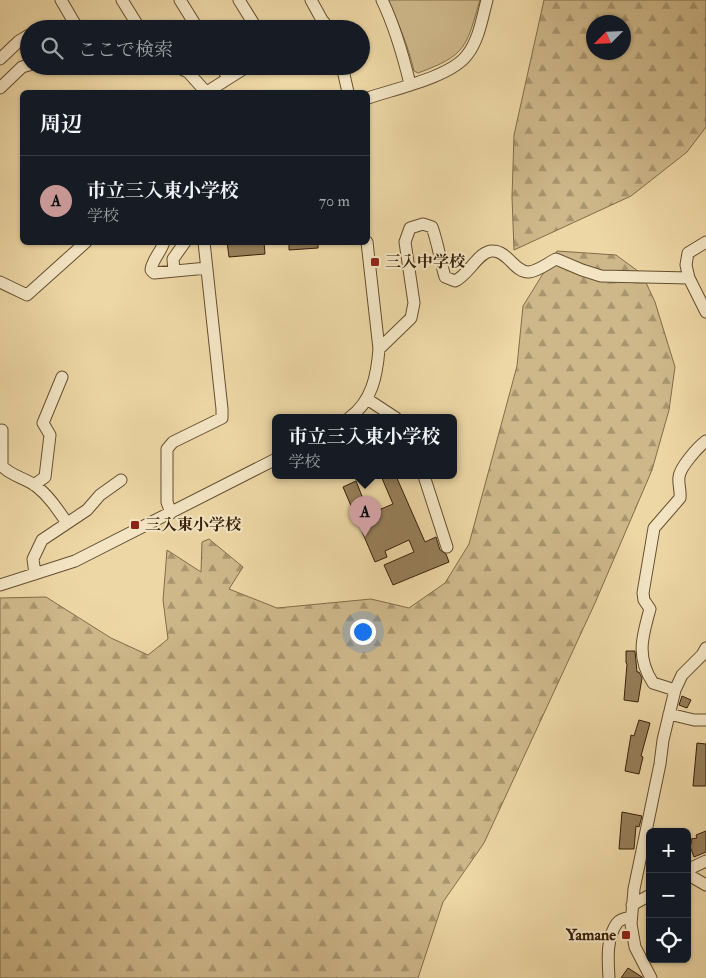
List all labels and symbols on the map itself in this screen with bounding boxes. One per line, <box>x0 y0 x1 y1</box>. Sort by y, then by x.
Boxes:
north arrow <box>586 15 631 60</box>
place label: 三入中学校 <box>385 252 466 272</box>
marker: 三入中学校 <box>369 256 381 268</box>
pin: A <box>349 496 381 537</box>
place label: 三入東小学校 <box>145 515 242 535</box>
marker: 三入東小学校 <box>129 519 141 531</box>
your location <box>350 619 376 645</box>
place label: Yamane <box>565 925 616 945</box>
marker: Yamane <box>620 929 632 941</box>

